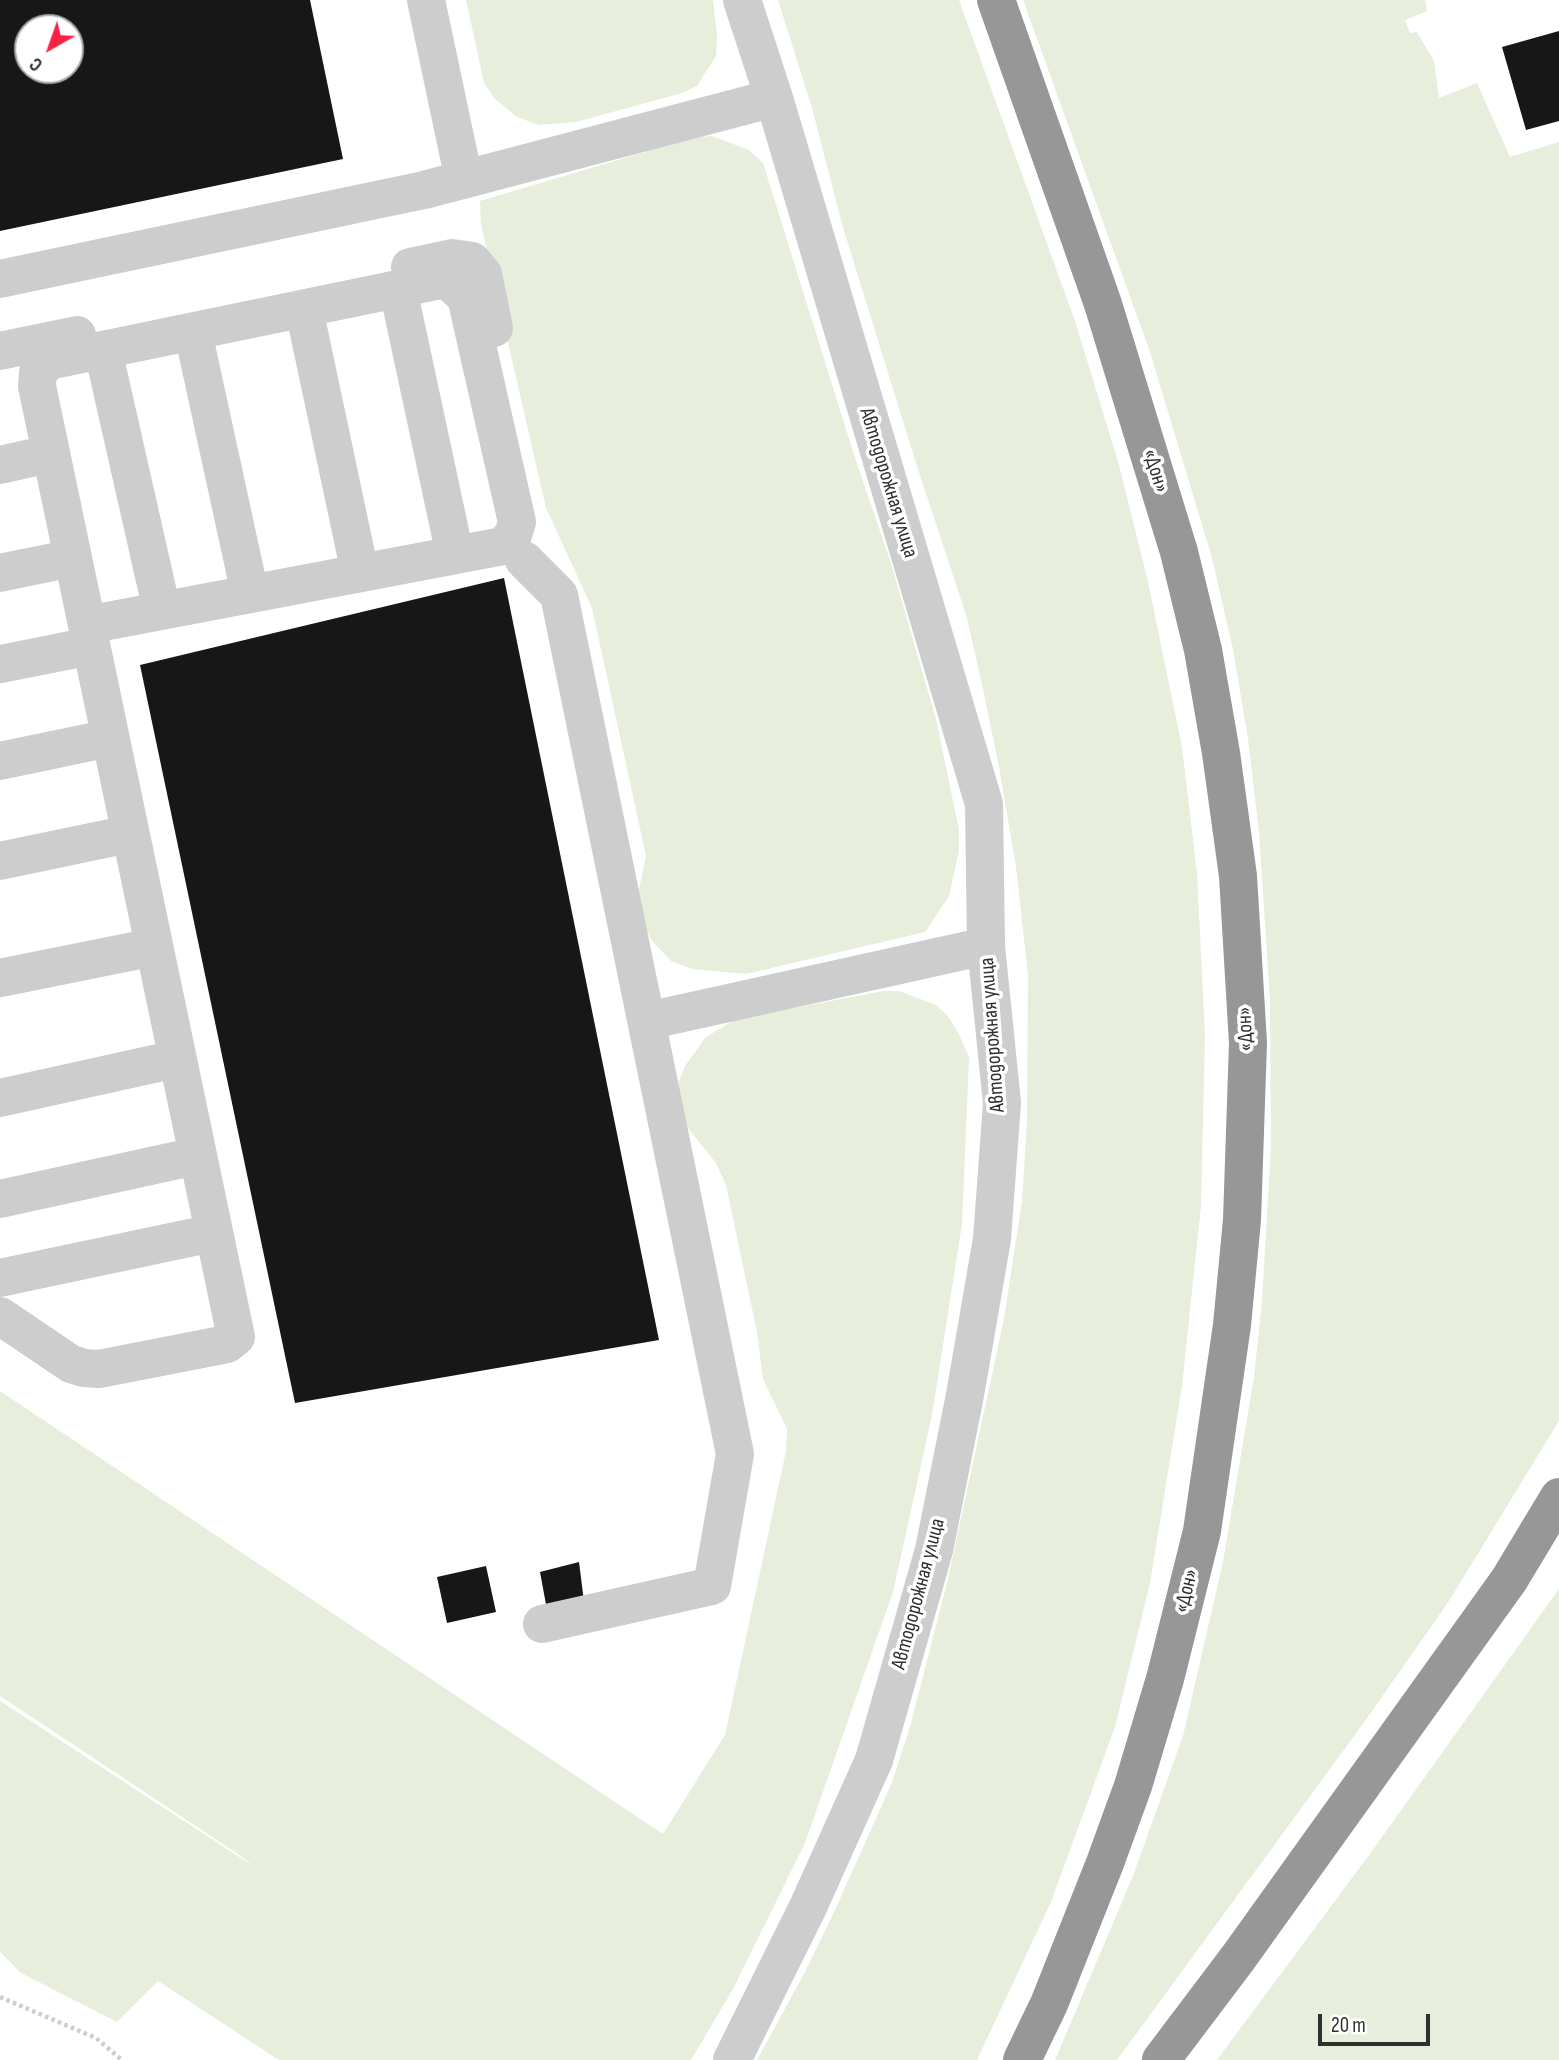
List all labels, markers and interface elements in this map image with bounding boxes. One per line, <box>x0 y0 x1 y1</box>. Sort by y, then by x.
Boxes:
north arrow <box>14 14 84 84</box>
text: С <box>25 52 48 76</box>
street label: Автодорожная улица <box>853 405 923 561</box>
street label: «Дон» <box>1136 446 1174 496</box>
street label: Автодорожная улица <box>975 957 1011 1113</box>
street label: «Дон» <box>1233 1006 1259 1052</box>
street label: Автодорожная улица <box>887 1516 951 1672</box>
street label: «Дон» <box>1169 1566 1205 1616</box>
scale bar <box>1321 2000 1433 2044</box>
text: 20 m <box>1331 2013 1366 2038</box>

